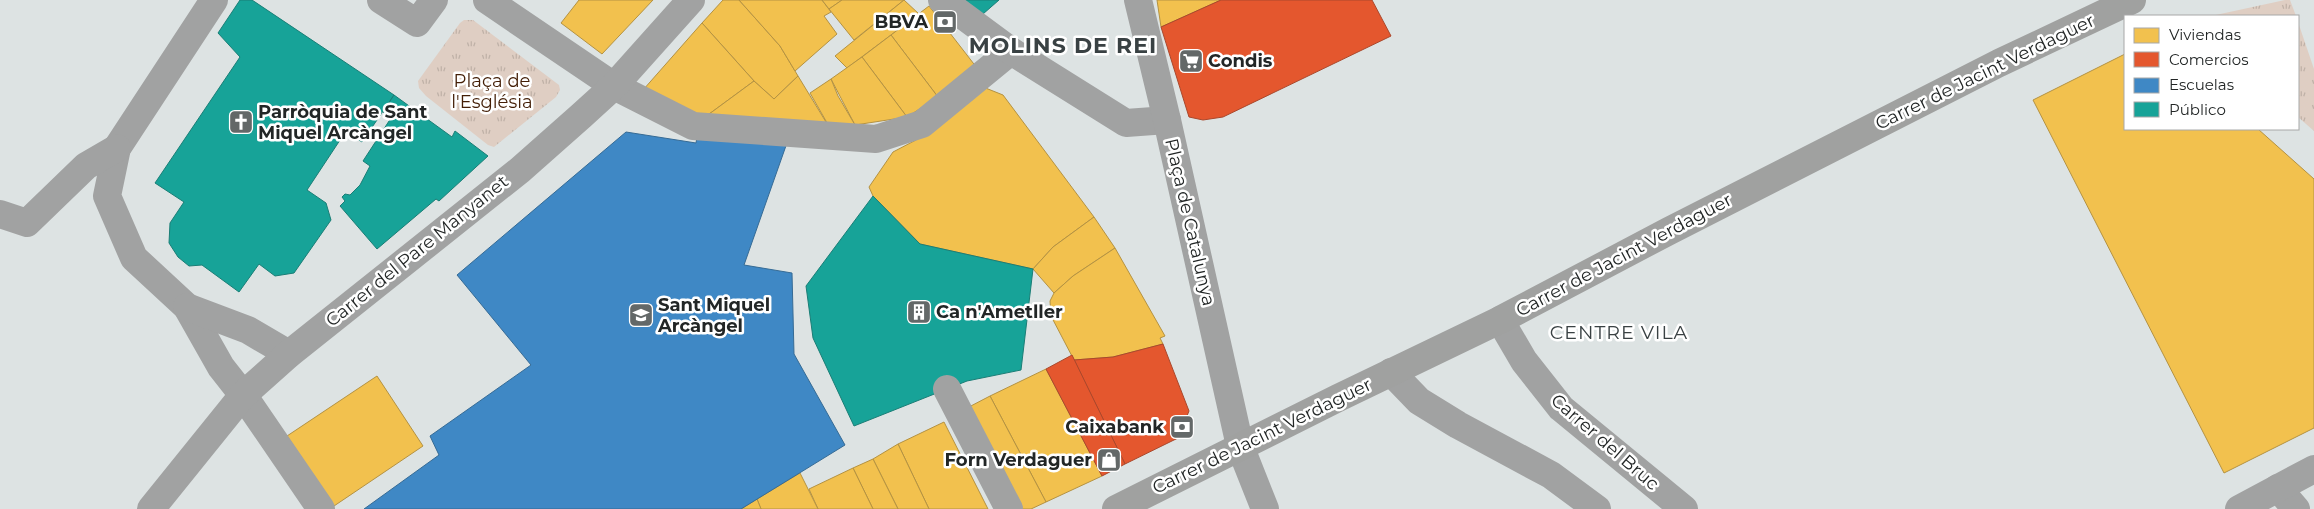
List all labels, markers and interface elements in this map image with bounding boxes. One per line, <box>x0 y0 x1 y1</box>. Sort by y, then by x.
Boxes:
bank icon: BBVA <box>932 9 958 35</box>
street label: Carrer de Jacint Verdaguer <box>1872 9 2098 135</box>
place label: BBVA <box>875 11 928 33</box>
legend <box>2124 15 2299 130</box>
text: Viviendas <box>2169 25 2241 44</box>
district label: MOLINS DE REI <box>969 32 1157 59</box>
supermarket icon: Condis <box>1178 48 1204 74</box>
place label: Condis <box>1208 50 1273 72</box>
text: Comercios <box>2169 50 2249 69</box>
park label: Plaça de l'Església <box>451 70 533 113</box>
text: Escuelas <box>2169 75 2234 94</box>
text: Público <box>2169 100 2226 119</box>
place label: Parròquia de Sant Miquel Arcàngel <box>258 101 427 144</box>
church icon: Parròquia de Sant Miquel Arcàngel <box>228 109 254 135</box>
street label: Plaça de Catalunya <box>1160 136 1220 308</box>
street label: Carrer del Pare Manyanet <box>321 171 513 331</box>
street label: Carrer de Jacint Verdaguer <box>1512 189 1736 321</box>
place label: Sant Miquel Arcàngel <box>657 294 770 337</box>
building icon: Ca n'Ametller <box>906 299 932 325</box>
place label: Ca n'Ametller <box>936 301 1063 323</box>
school or university icon: Sant Miquel Arcàngel <box>628 302 654 328</box>
district label: CENTRE VILA <box>1550 321 1688 344</box>
street label: Carrer de Jacint Verdaguer <box>1149 373 1375 499</box>
street label: Carrer del Bruc <box>1547 389 1663 495</box>
bank icon: Caixabank <box>1169 414 1195 440</box>
place label: Caixabank <box>1065 416 1164 438</box>
shop icon: Forn Verdaguer <box>1096 447 1122 473</box>
place label: Forn Verdaguer <box>945 449 1092 471</box>

